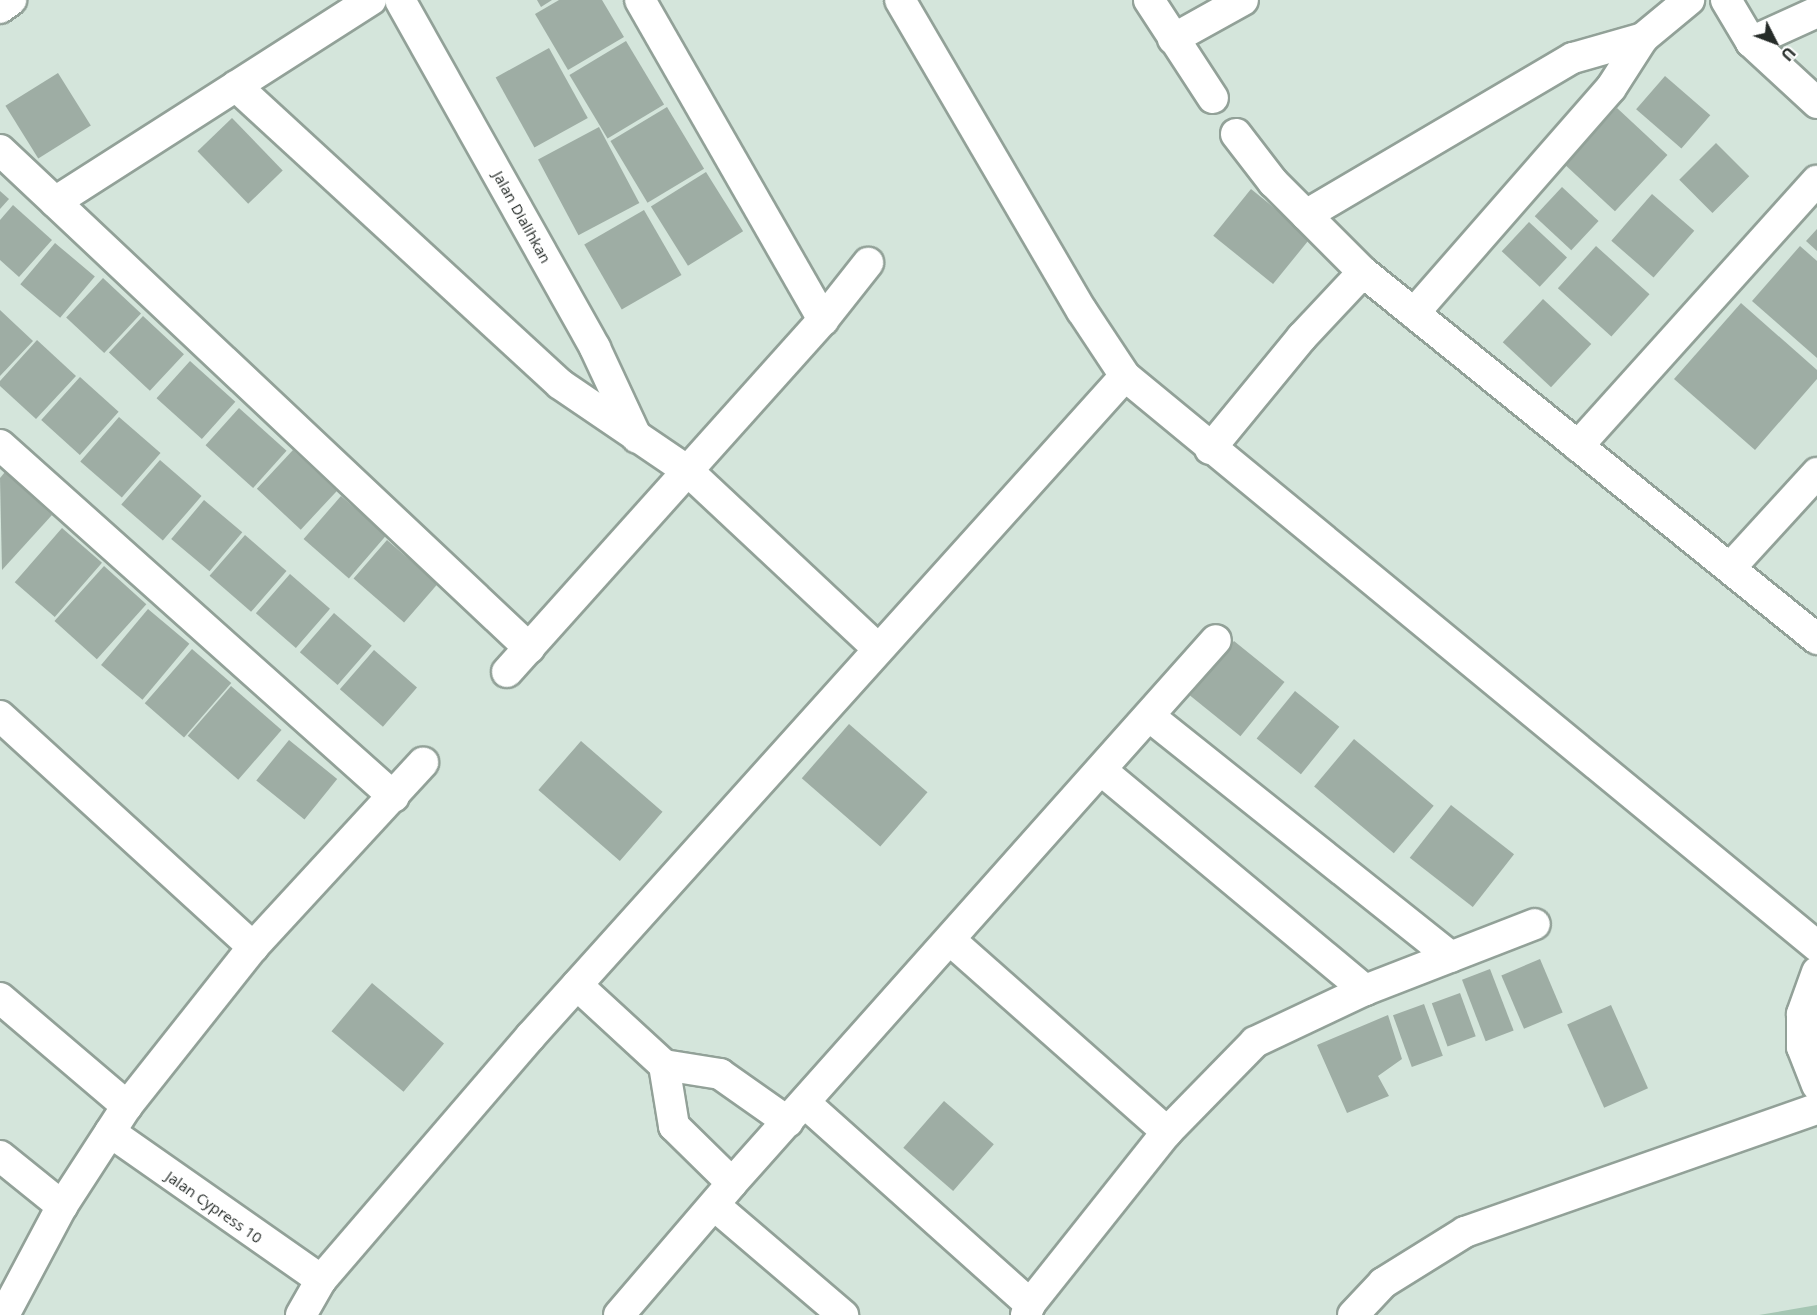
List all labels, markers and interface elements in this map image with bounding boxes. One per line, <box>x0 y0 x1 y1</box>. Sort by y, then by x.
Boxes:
north arrow <box>1745 12 1805 72</box>
text: U <box>1776 42 1801 66</box>
street label: Jalan Dialihkan <box>489 168 555 266</box>
street label: Jalan Cypress 10 <box>162 1167 266 1247</box>

